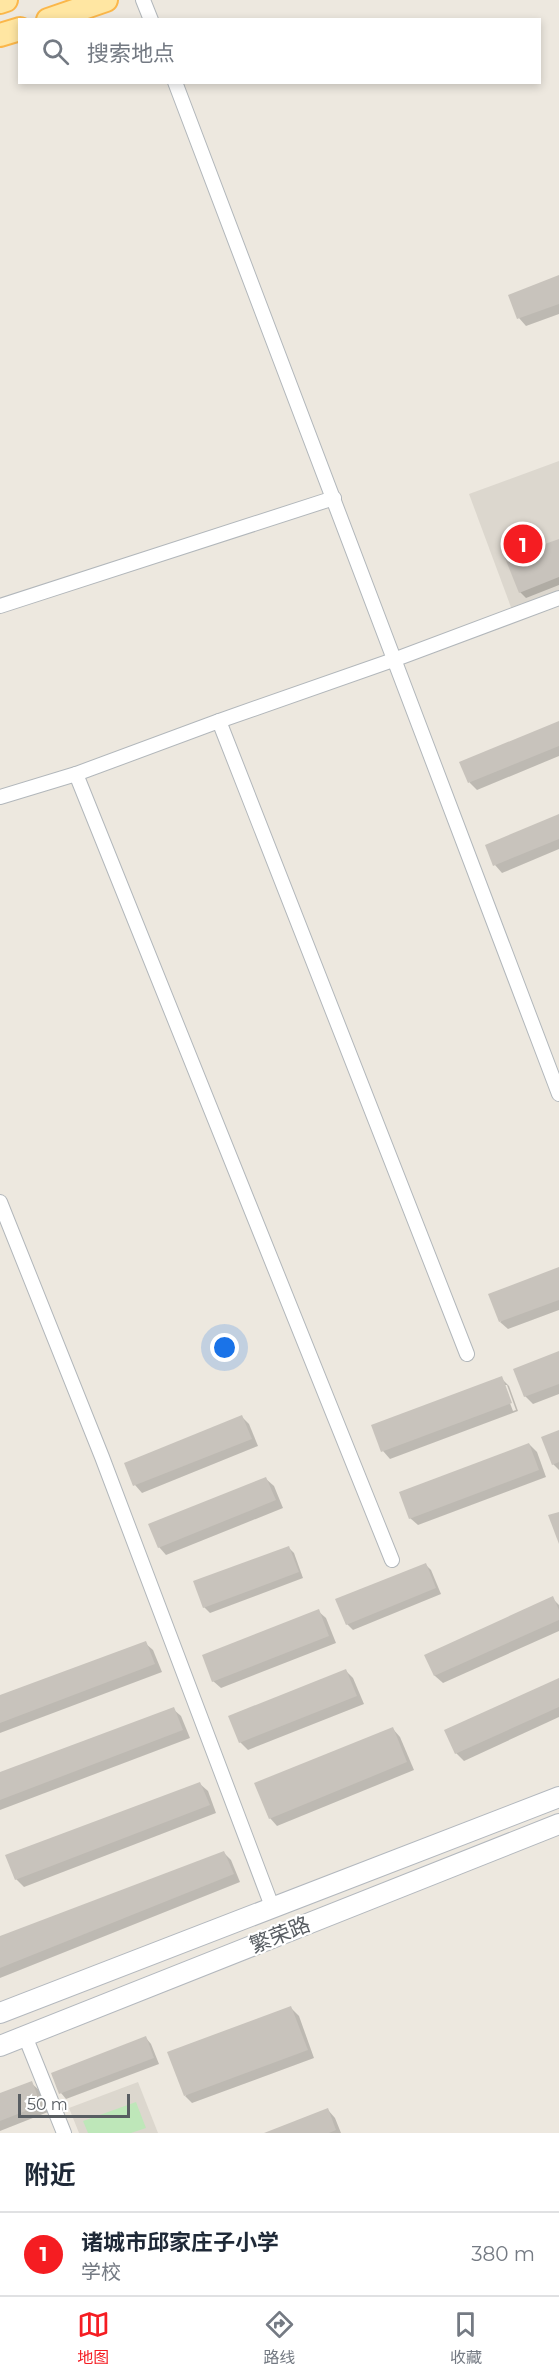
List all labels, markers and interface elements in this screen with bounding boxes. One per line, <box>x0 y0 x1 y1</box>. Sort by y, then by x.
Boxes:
search box <box>18 18 541 84</box>
icon: search <box>39 35 72 68</box>
text: 搜索地点 <box>87 40 175 67</box>
pin: 1 <box>504 522 542 566</box>
your location <box>210 1333 239 1362</box>
street label: 繁荣路 <box>246 1911 314 1958</box>
scale bar <box>18 2091 130 2118</box>
text: 50 m <box>27 2095 68 2114</box>
text: 附近 <box>24 2159 76 2191</box>
text: 诸城市邱家庄子小学 <box>81 2229 279 2256</box>
text: 1 <box>40 2242 47 2266</box>
text: 380 m <box>471 2242 535 2266</box>
text: 学校 <box>81 2260 121 2284</box>
tab: 地图 <box>77 2308 110 2368</box>
tab: 路线 <box>263 2308 296 2368</box>
tab: 收藏 <box>449 2308 482 2368</box>

